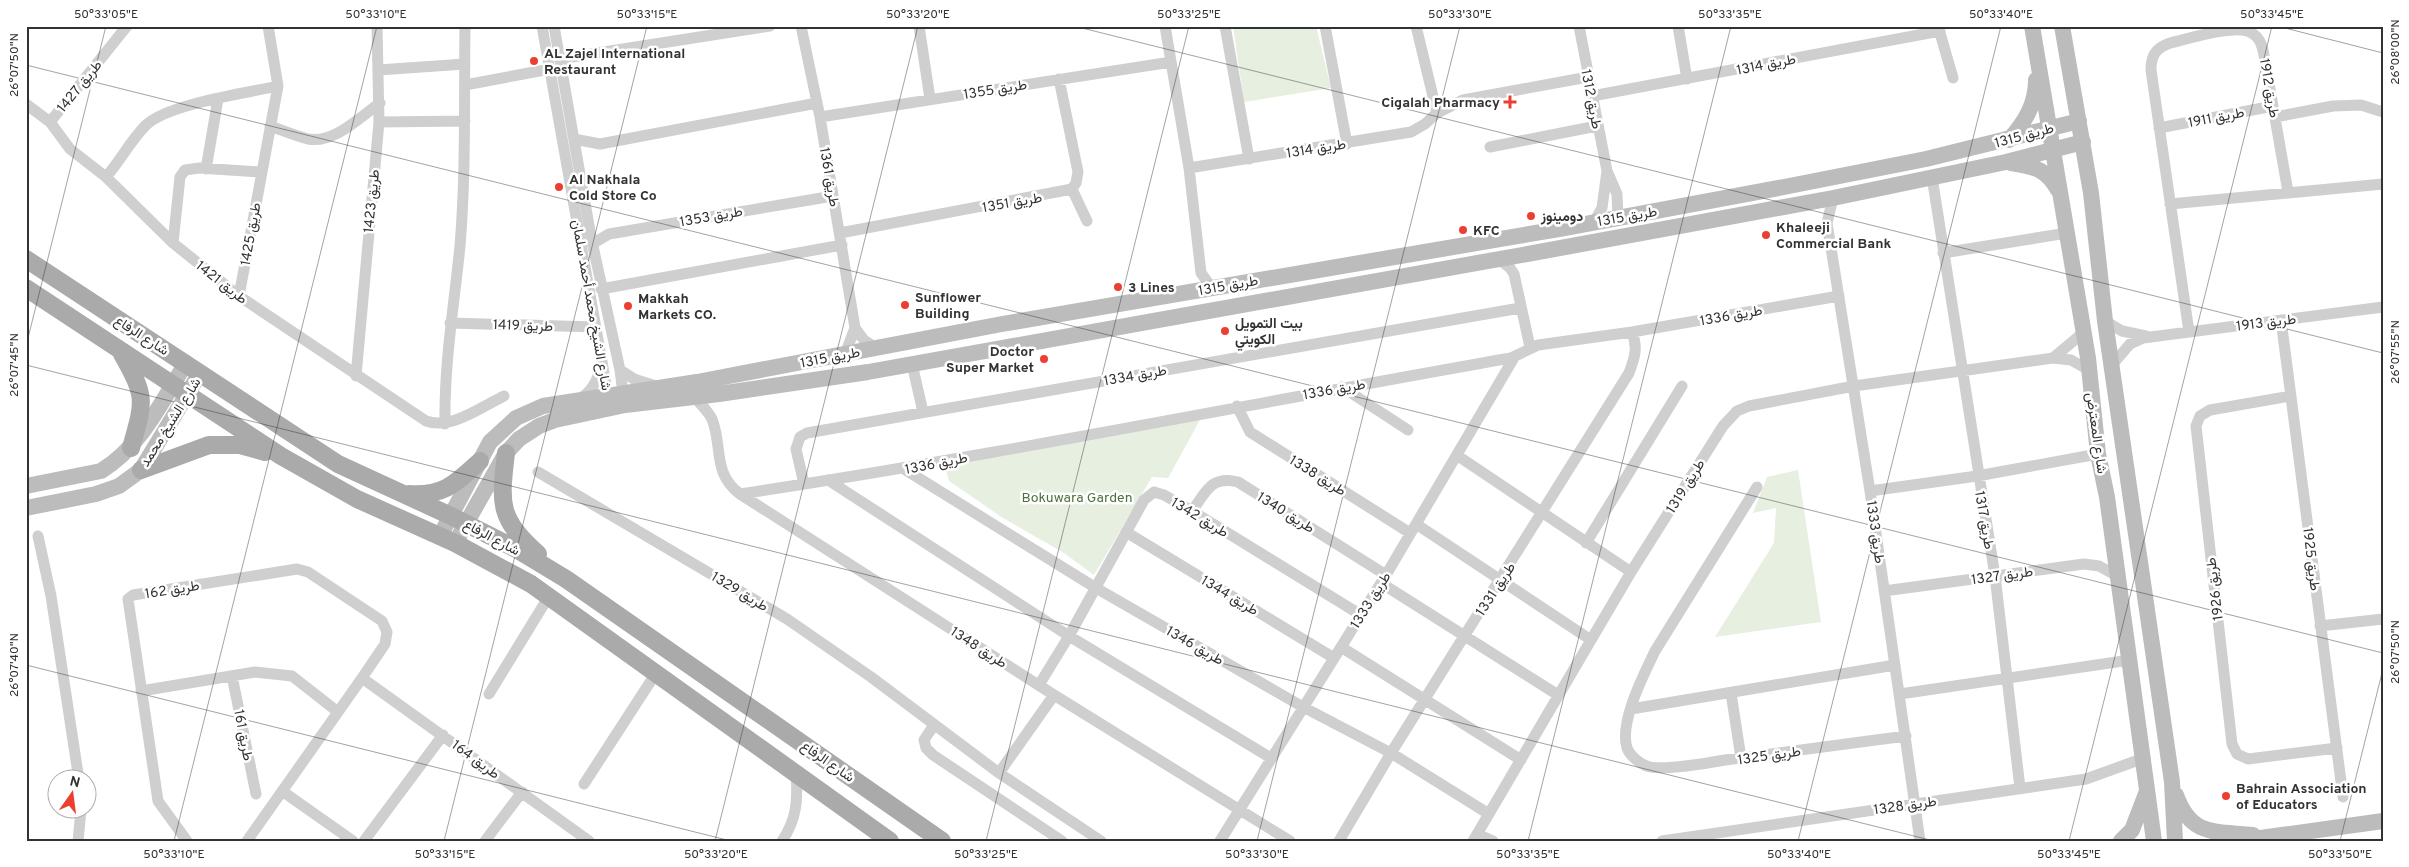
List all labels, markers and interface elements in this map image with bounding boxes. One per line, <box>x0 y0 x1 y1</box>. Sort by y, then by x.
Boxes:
text: 50°33'05"E <box>74 7 138 23</box>
text: 50°33'10"E <box>345 7 407 23</box>
text: 50°33'15"E <box>616 7 678 23</box>
text: 50°33'20"E <box>886 7 950 23</box>
text: 50°33'25"E <box>1157 7 1221 23</box>
text: 50°33'30"E <box>1428 7 1492 23</box>
text: 50°33'35"E <box>1698 7 1762 23</box>
text: 50°33'40"E <box>1969 7 2033 23</box>
text: 50°33'45"E <box>2240 7 2304 23</box>
text: 26°08'00"N <box>2388 19 2404 85</box>
text: 26°07'50"N <box>7 33 23 97</box>
place label: AL Zajel International Restaurant <box>544 46 685 79</box>
street label: طريق 1314 <box>1735 51 1797 80</box>
marker: AL Zajel International Restaurant <box>528 55 540 67</box>
street label: طريق 1427 <box>54 57 106 117</box>
street label: طريق 1912 <box>2255 57 2282 119</box>
street label: طريق 1312 <box>1576 68 1605 131</box>
street label: طريق 1355 <box>962 77 1028 104</box>
place label: Cigalah Pharmacy <box>1381 95 1500 112</box>
marker: Cigalah Pharmacy <box>1504 96 1516 108</box>
street label: طريق 1911 <box>2187 105 2246 132</box>
street label: طريق 1315 <box>1993 120 2056 152</box>
street label: طريق 1314 <box>1285 136 1347 163</box>
street label: طريق 1361 <box>815 146 842 208</box>
street label: طريق 1423 <box>361 169 384 234</box>
place label: Al Nakhala Cold Store Co <box>569 172 657 205</box>
marker: Al Nakhala Cold Store Co <box>553 181 565 193</box>
street label: طريق 1351 <box>981 190 1044 217</box>
street label: طريق 1425 <box>238 201 265 267</box>
street label: طريق 1353 <box>678 204 744 231</box>
street label: طريق 1315 <box>1596 204 1659 231</box>
place label: دومينوز <box>1540 209 1583 226</box>
marker: دومينوز <box>1525 210 1537 222</box>
street label: شارع الشيخ محمد أحمد سلمان <box>566 219 614 392</box>
place label: Khaleeji Commercial Bank <box>1776 220 1892 253</box>
place label: KFC <box>1473 223 1500 240</box>
marker: KFC <box>1457 224 1469 236</box>
marker: Khaleeji Commercial Bank <box>1760 229 1772 241</box>
street label: طريق 1421 <box>192 258 250 308</box>
street label: طريق 1315 <box>1197 273 1260 300</box>
place label: 3 Lines <box>1128 280 1175 297</box>
marker: 3 Lines <box>1112 281 1124 293</box>
place label: Sunflower Building <box>915 290 981 323</box>
place label: Makkah Markets CO. <box>638 291 716 324</box>
marker: Sunflower Building <box>899 299 911 311</box>
marker: Makkah Markets CO. <box>622 300 634 312</box>
street label: طريق 1336 <box>1699 303 1764 330</box>
street label: طريق 1913 <box>2235 311 2297 336</box>
street label: شارع الرفاع <box>110 312 172 361</box>
place label: بيت التمويل الكويتي <box>1235 316 1303 351</box>
street label: طريق 1419 <box>493 317 553 336</box>
text: 26°07'55"N <box>2388 320 2404 384</box>
marker: بيت التمويل الكويتي <box>1219 325 1231 337</box>
text: 26°07'45"N <box>7 333 23 397</box>
street label: طريق 1315 <box>799 344 862 373</box>
place label: Doctor Super Market <box>946 344 1034 377</box>
marker: Doctor Super Market <box>1038 353 1050 365</box>
street label: طريق 1334 <box>1102 363 1168 390</box>
street label: شارع الشيخ محمد <box>137 375 206 471</box>
street label: طريق 1336 <box>1302 377 1367 404</box>
street label: شارع المعترض <box>2080 392 2110 475</box>
street label: طريق 1336 <box>904 450 969 479</box>
street label: طريق 1338 <box>1286 452 1349 500</box>
street label: طريق 1319 <box>1663 457 1709 517</box>
street label: طريق 1340 <box>1253 489 1317 538</box>
park label: Bokuwara Garden <box>1021 490 1133 507</box>
street label: طريق 1317 <box>1970 490 1997 551</box>
street label: طريق 1342 <box>1167 495 1231 542</box>
street label: طريق 1333 <box>1862 500 1887 565</box>
street label: شارع الرفاع <box>460 516 522 561</box>
street label: طريق 1925 <box>2298 526 2323 592</box>
street label: طريق 1926 <box>2203 556 2228 621</box>
street label: طريق 1331 <box>1473 560 1520 620</box>
street label: طريق 1327 <box>1970 564 2034 589</box>
street label: طريق 1329 <box>708 569 771 616</box>
street label: طريق 1333 <box>1347 569 1395 632</box>
street label: طريق 1344 <box>1197 573 1261 620</box>
street label: طريق 162 <box>144 578 201 603</box>
text: 26°07'50"N <box>2388 620 2404 684</box>
street label: طريق 1346 <box>1162 623 1226 670</box>
street label: طريق 1348 <box>947 624 1010 673</box>
text: 26°07'40"N <box>7 633 23 697</box>
street label: طريق 161 <box>229 708 256 762</box>
street label: طريق 164 <box>448 737 502 783</box>
street label: شارع الرفاع <box>797 738 857 788</box>
street label: طريق 1325 <box>1737 744 1802 769</box>
north arrow <box>48 770 98 820</box>
text: N <box>68 773 82 792</box>
place label: Bahrain Association of Educators <box>2236 781 2367 814</box>
marker: Bahrain Association of Educators <box>2220 790 2232 802</box>
street label: طريق 1328 <box>1873 794 1938 819</box>
text: 50°33'10"E <box>143 847 205 863</box>
text: 50°33'15"E <box>414 847 476 863</box>
text: 50°33'20"E <box>684 847 748 863</box>
text: 50°33'25"E <box>954 847 1018 863</box>
text: 50°33'30"E <box>1225 847 1289 863</box>
text: 50°33'35"E <box>1496 847 1560 863</box>
text: 50°33'40"E <box>1767 847 1831 863</box>
text: 50°33'45"E <box>2037 847 2101 863</box>
text: 50°33'50"E <box>2308 847 2372 863</box>

